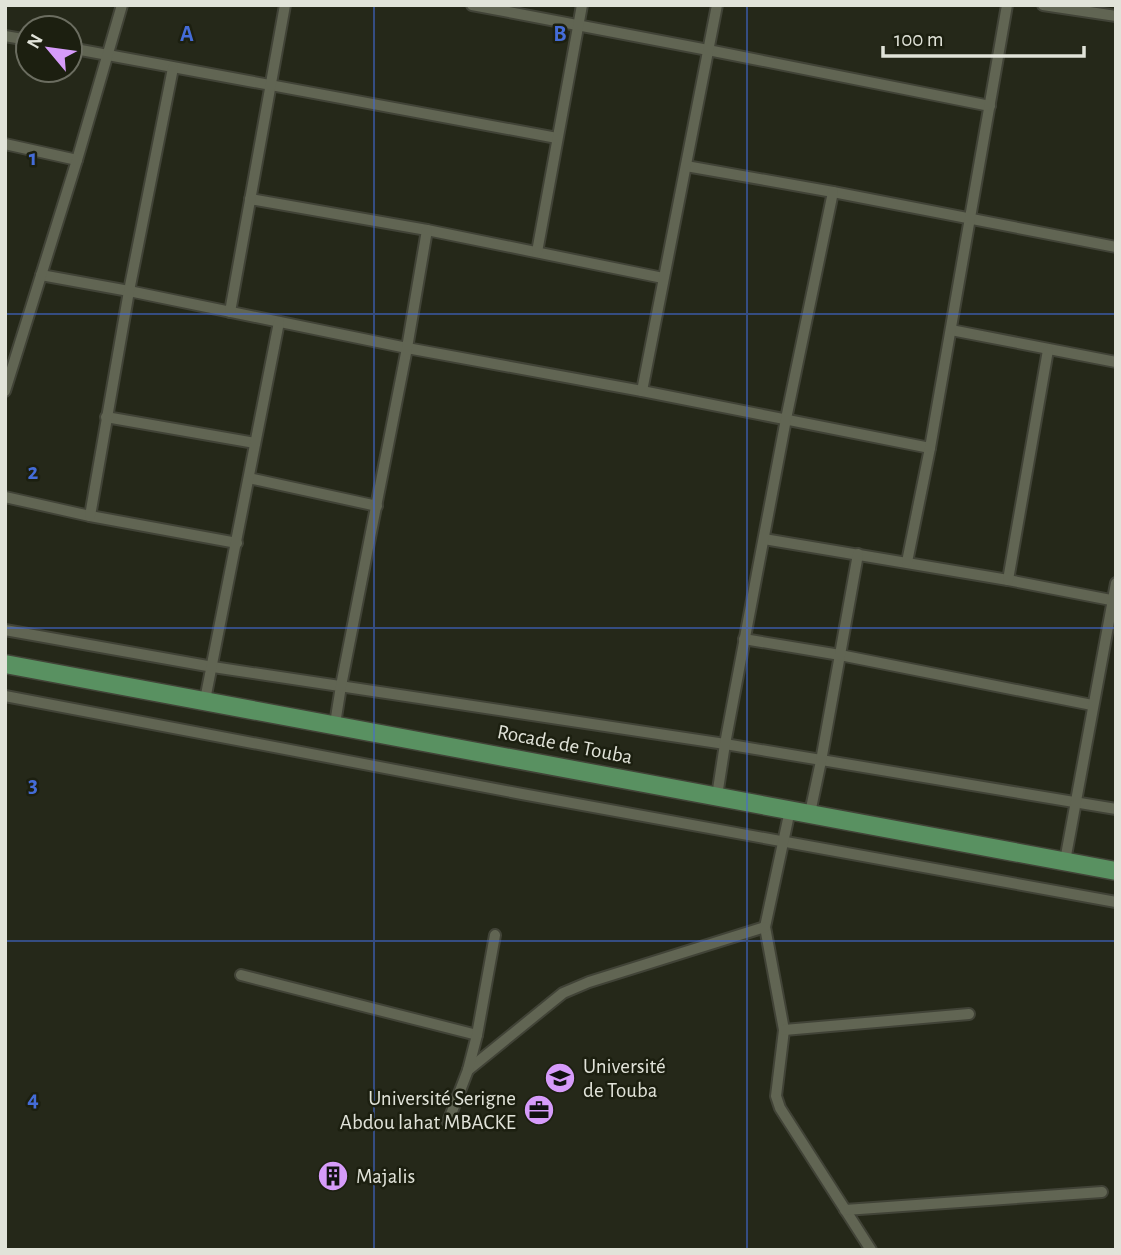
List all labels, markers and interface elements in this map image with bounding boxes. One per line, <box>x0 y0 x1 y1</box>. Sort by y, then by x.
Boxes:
north arrow <box>14 14 84 84</box>
scale bar <box>883 14 1084 58</box>
text: A <box>180 23 194 46</box>
text: B <box>553 23 567 46</box>
text: 100 m <box>894 29 944 50</box>
text: N <box>24 31 47 52</box>
text: 1 <box>29 147 37 170</box>
text: 2 <box>28 461 39 484</box>
street label: Rocade de Touba <box>496 721 635 768</box>
text: 3 <box>28 774 38 797</box>
place label: Université de Touba <box>583 1056 666 1101</box>
school or university icon: Université de Touba <box>543 1061 577 1095</box>
text: 4 <box>27 1088 39 1111</box>
place label: Université Serigne Abdou lahat MBACKE <box>340 1088 516 1133</box>
office icon: Université Serigne Abdou lahat MBACKE <box>522 1093 556 1127</box>
building icon: Majalis <box>316 1159 350 1193</box>
place label: Majalis <box>356 1166 415 1187</box>

